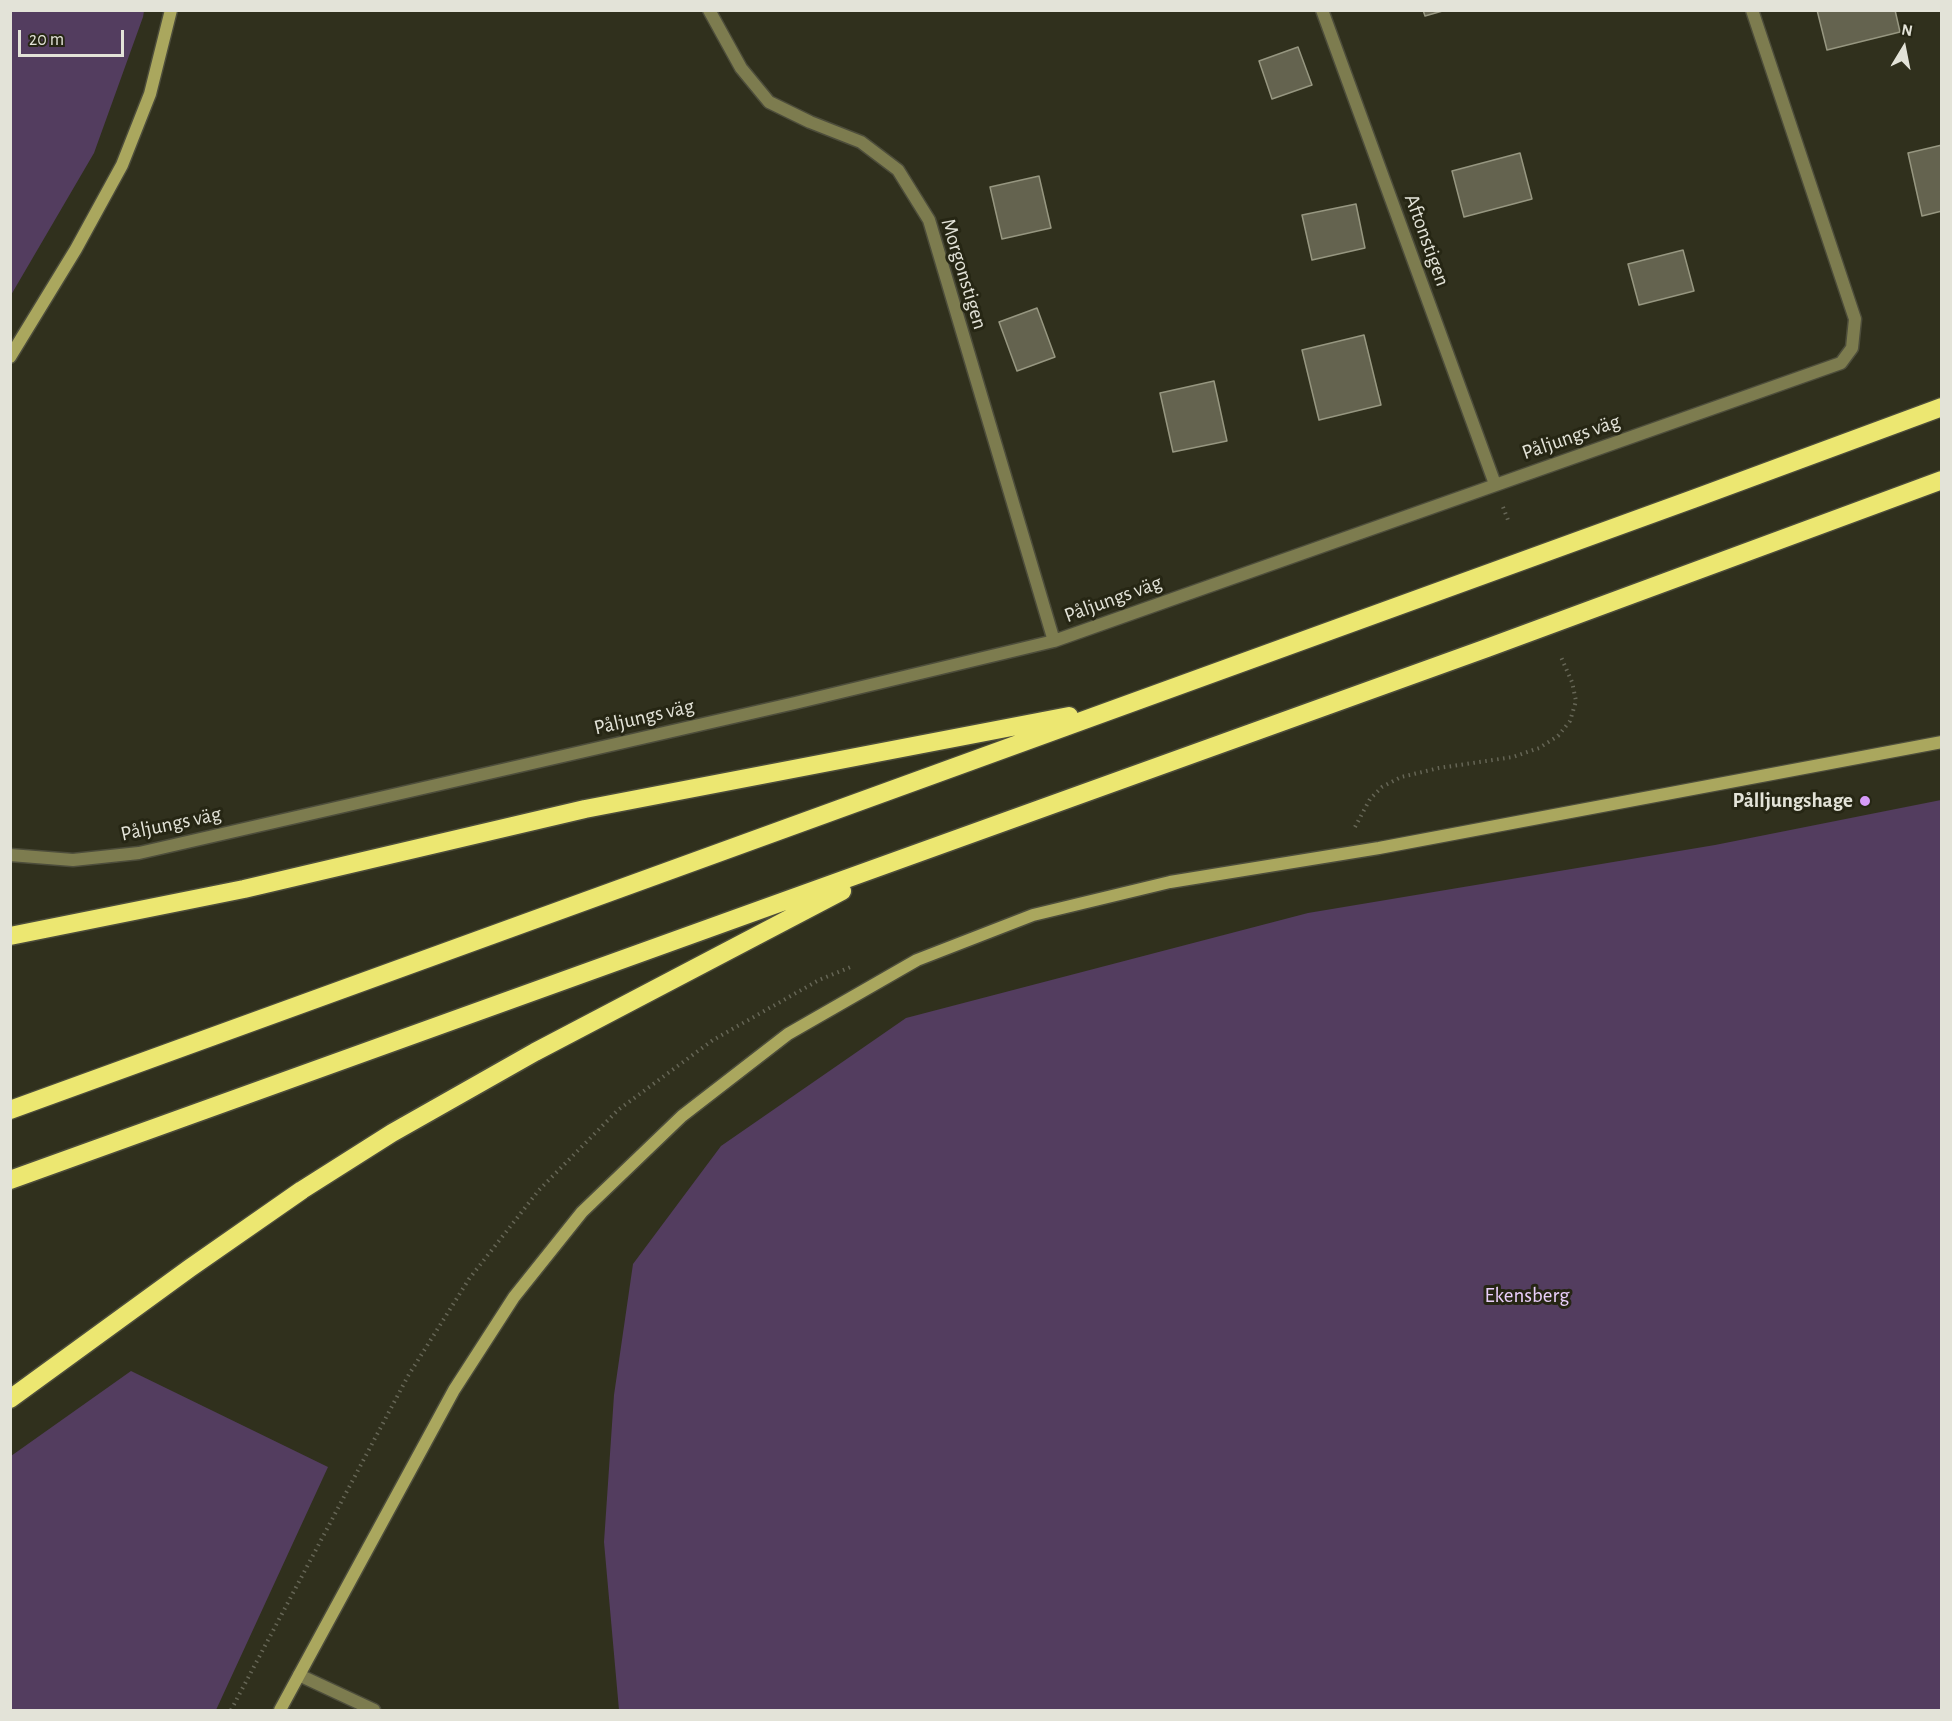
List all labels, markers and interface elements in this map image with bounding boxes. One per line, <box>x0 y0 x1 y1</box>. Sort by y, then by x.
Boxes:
scale bar <box>21 18 128 56</box>
north arrow <box>1874 18 1934 78</box>
text: N <box>1900 21 1914 39</box>
text: 20 m <box>29 31 64 49</box>
street label: Aftonstigen <box>1399 190 1455 290</box>
street label: Morgonstigen <box>935 216 993 332</box>
street label: Påljungs väg <box>1519 408 1623 466</box>
street label: Påljungs väg <box>1061 570 1165 628</box>
street label: Påljungs väg <box>591 693 697 741</box>
place label: Pålljungshage <box>1733 788 1853 814</box>
marker: Pålljungshage <box>1858 794 1872 808</box>
street label: Påljungs väg <box>118 801 224 847</box>
park label: Ekensberg <box>1484 1283 1570 1309</box>

